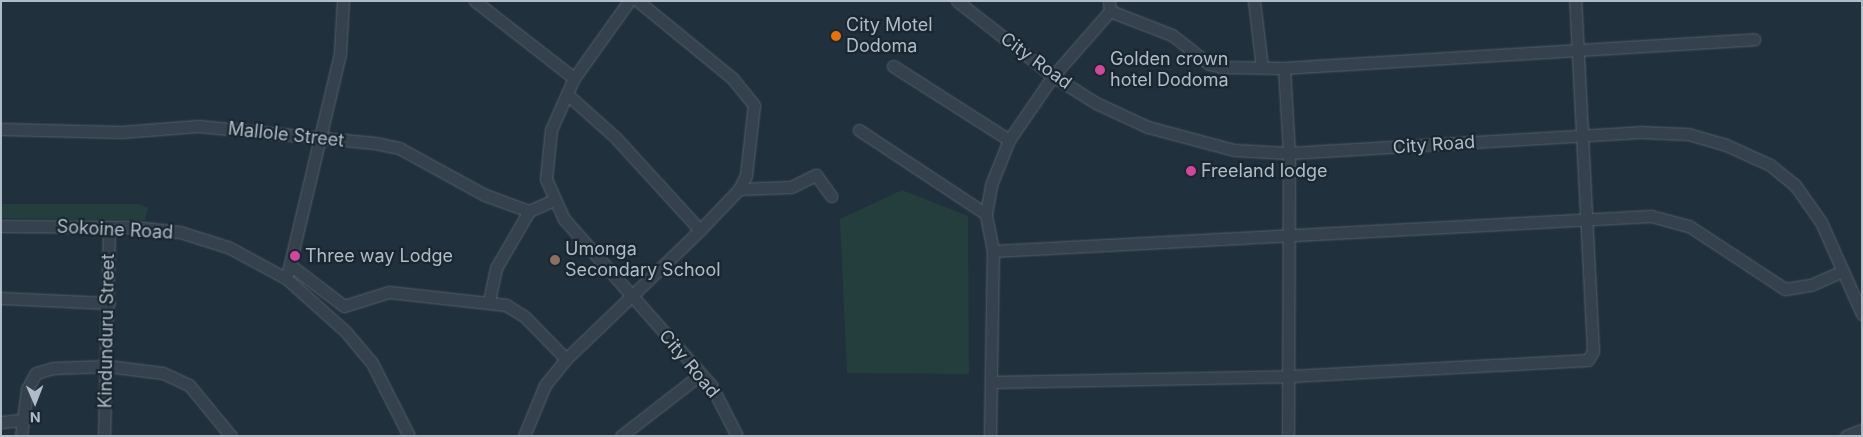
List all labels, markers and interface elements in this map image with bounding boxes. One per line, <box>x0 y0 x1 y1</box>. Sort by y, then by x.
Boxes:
place label: City Motel Dodoma <box>846 15 933 58</box>
street label: City Road <box>996 28 1076 94</box>
marker: City Motel Dodoma <box>830 30 842 42</box>
place label: Golden crown hotel Dodoma <box>1110 49 1229 92</box>
marker: Golden crown hotel Dodoma <box>1094 64 1106 76</box>
street label: Mallole Street <box>227 118 345 152</box>
street label: City Road <box>1392 131 1476 159</box>
place label: Freeland lodge <box>1201 160 1327 182</box>
marker: Freeland lodge <box>1185 165 1197 177</box>
street label: Sokoine Road <box>56 216 174 244</box>
place label: Umonga Secondary School <box>565 239 721 282</box>
place label: Three way Lodge <box>305 245 453 267</box>
marker: Three way Lodge <box>289 250 301 262</box>
street label: Kindunduru Street <box>95 254 119 408</box>
marker: Umonga Secondary School <box>549 254 561 266</box>
street label: City Road <box>654 326 724 402</box>
north arrow <box>10 377 60 427</box>
text: N <box>30 409 41 426</box>

